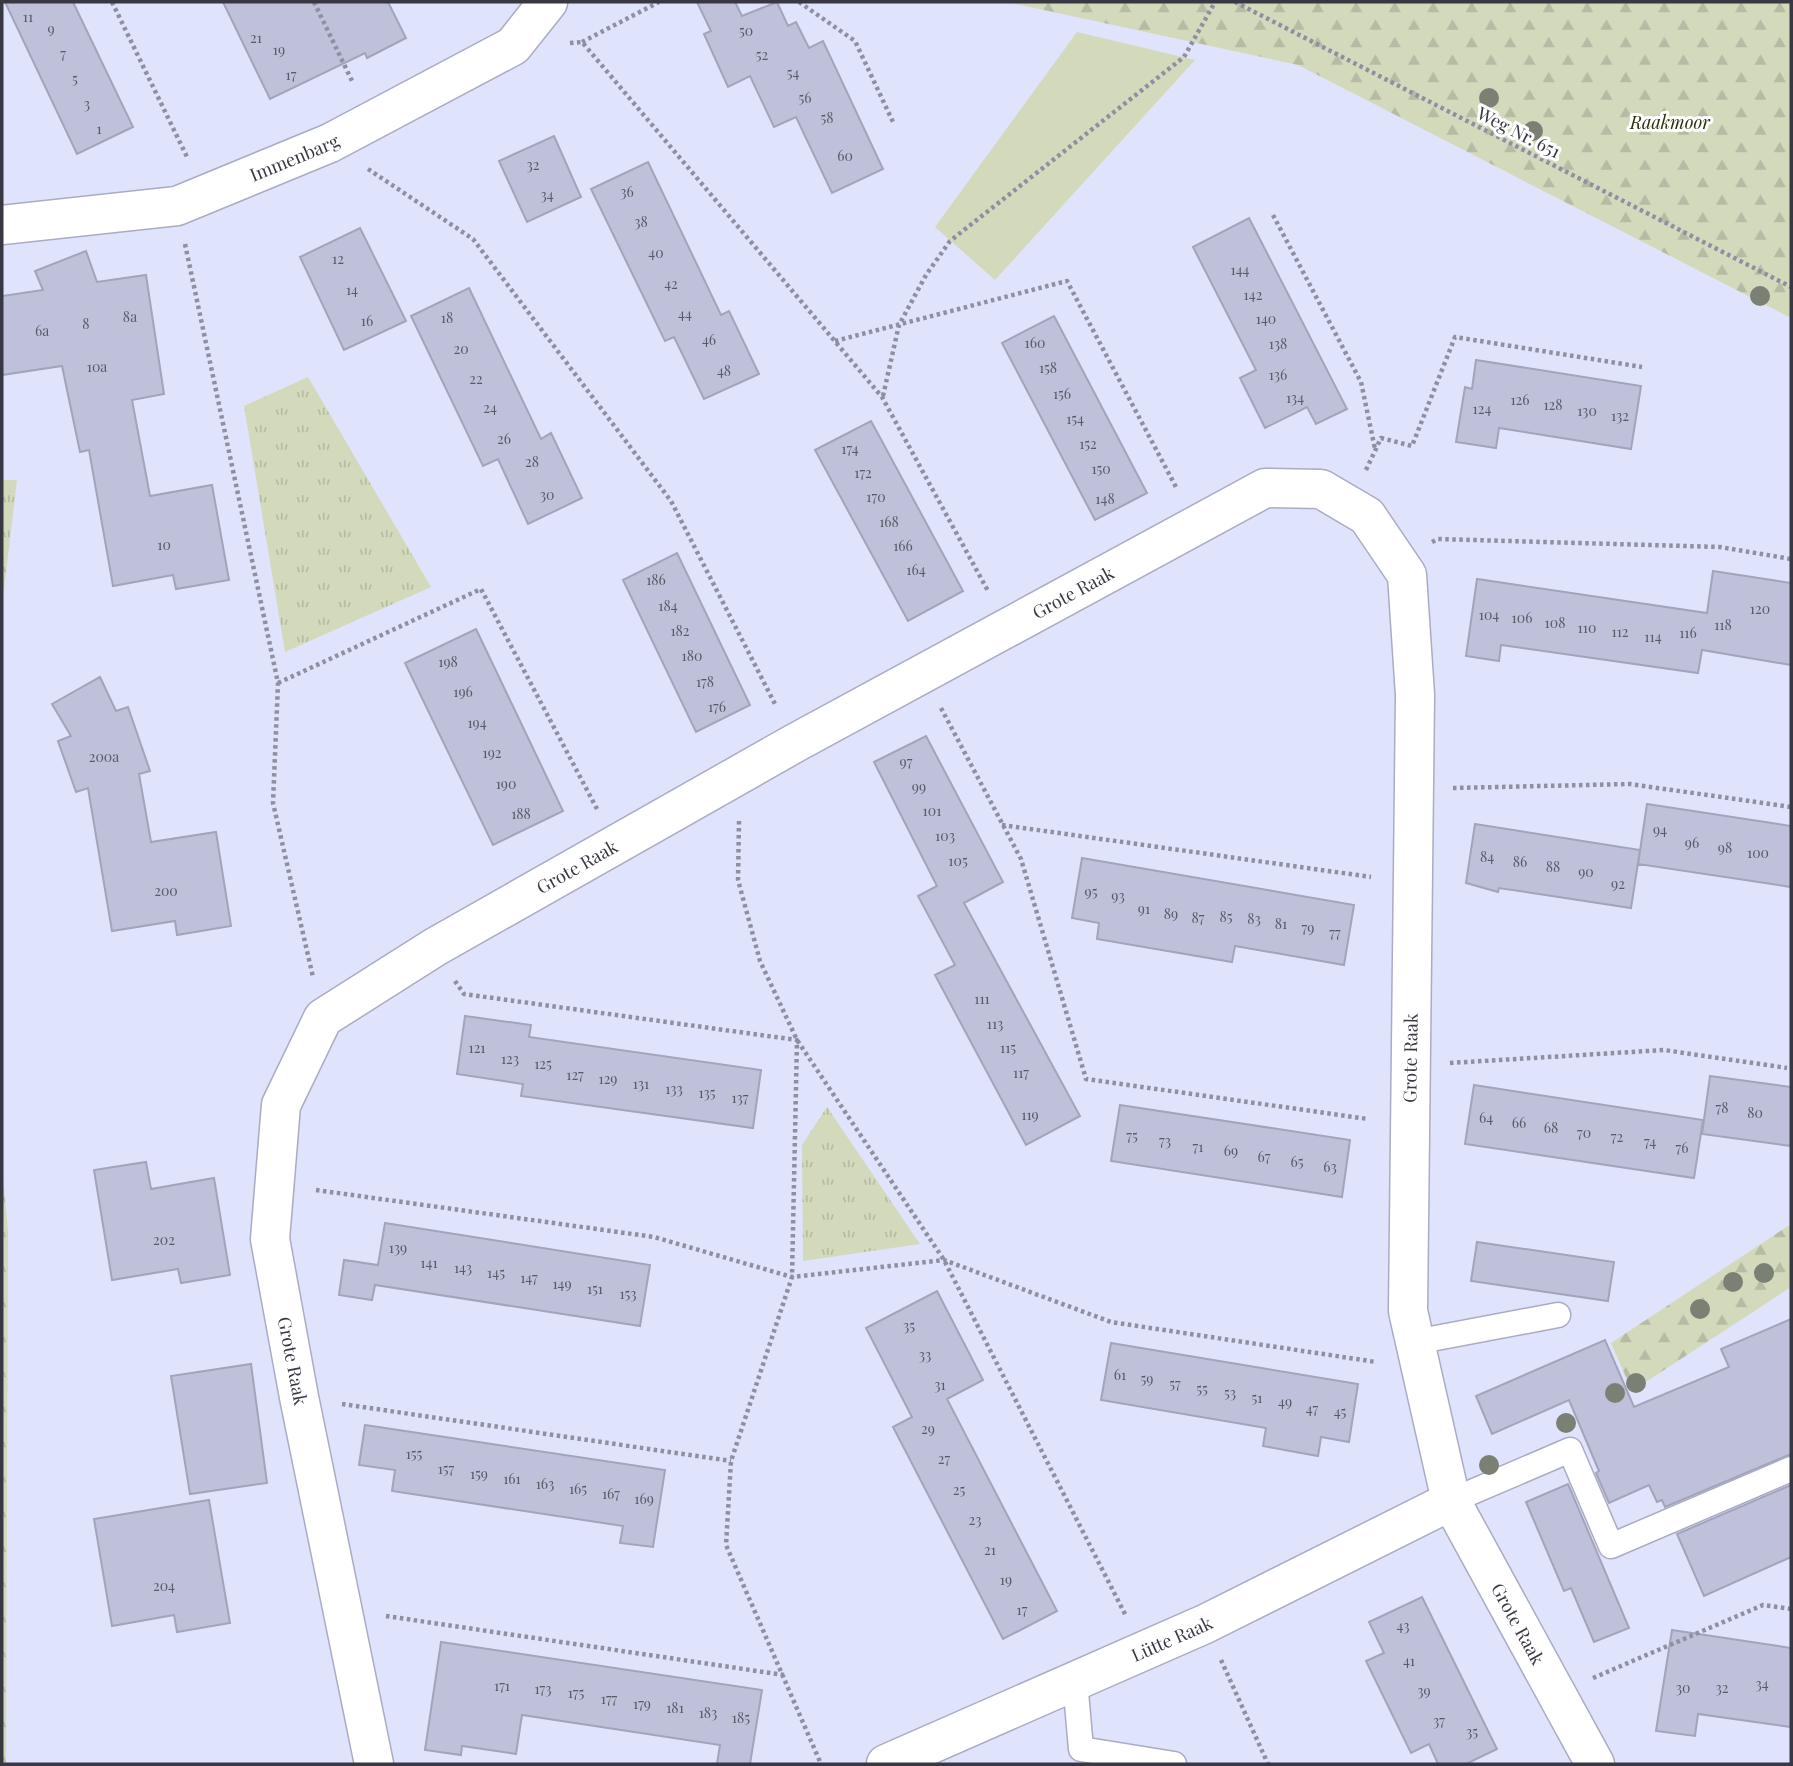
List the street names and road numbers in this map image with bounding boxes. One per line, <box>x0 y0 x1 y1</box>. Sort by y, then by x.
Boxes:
street label: Weg Nr. 651 <box>1472 100 1565 163</box>
street label: Immenbarg <box>246 128 344 187</box>
street label: Grote Raak <box>1028 560 1118 624</box>
street label: Grote Raak <box>532 834 622 899</box>
street label: Grote Raak <box>1397 1013 1423 1103</box>
street label: Grote Raak <box>273 1315 313 1407</box>
street label: Grote Raak <box>1486 1579 1550 1669</box>
street label: Lütte Raak <box>1127 1610 1216 1667</box>

